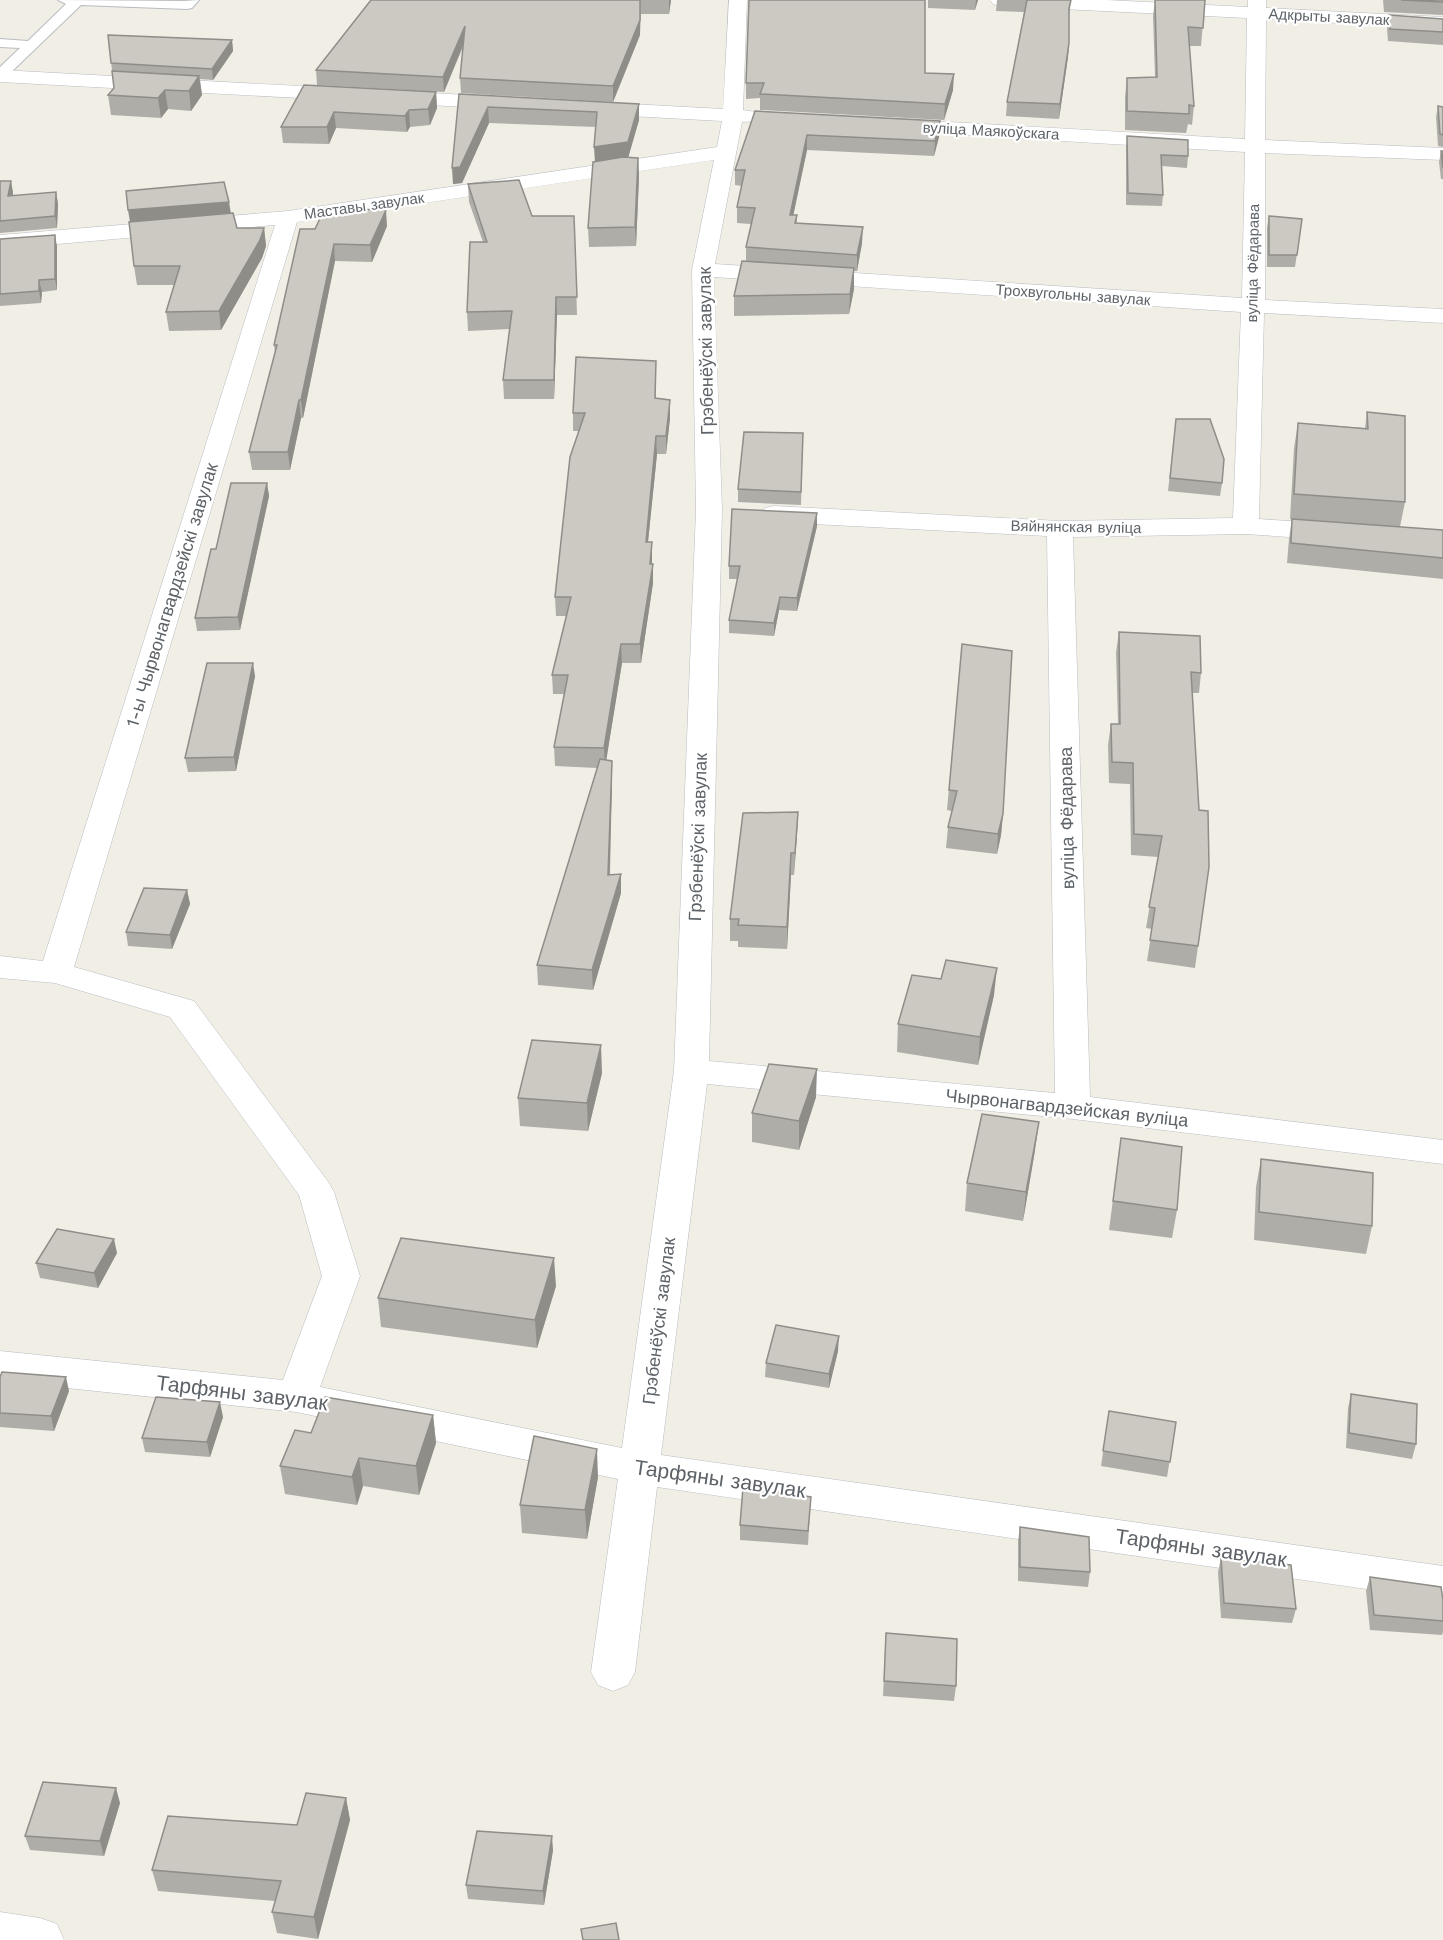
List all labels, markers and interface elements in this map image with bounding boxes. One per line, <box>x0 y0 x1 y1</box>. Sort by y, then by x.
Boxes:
street label: Адкрыты завулак <box>1268 5 1390 29</box>
street label: вуліца Маякоўскага <box>922 118 1060 144</box>
street label: Маставы завулак <box>303 189 426 223</box>
street label: вуліца Фёдарава <box>1243 203 1263 322</box>
street label: Грэбенёўскі завулак <box>694 266 717 435</box>
street label: Трохвугольны завулак <box>995 281 1151 309</box>
street label: 1-ы Чырвонагвардзейскі завулак <box>121 460 222 729</box>
street label: Вяйнянская вуліца <box>1010 517 1142 537</box>
street label: вуліца Фёдарава <box>1055 746 1078 889</box>
street label: Грэбенёўскі завулак <box>684 752 711 922</box>
street label: Чырвонагвардзейская вуліца <box>945 1084 1191 1131</box>
street label: Грэбенёўскі завулак <box>638 1236 679 1406</box>
street label: Тарфяны завулак <box>155 1370 330 1416</box>
street label: Тарфяны завулак <box>633 1454 808 1503</box>
street label: Тарфяны завулак <box>1114 1523 1289 1572</box>

